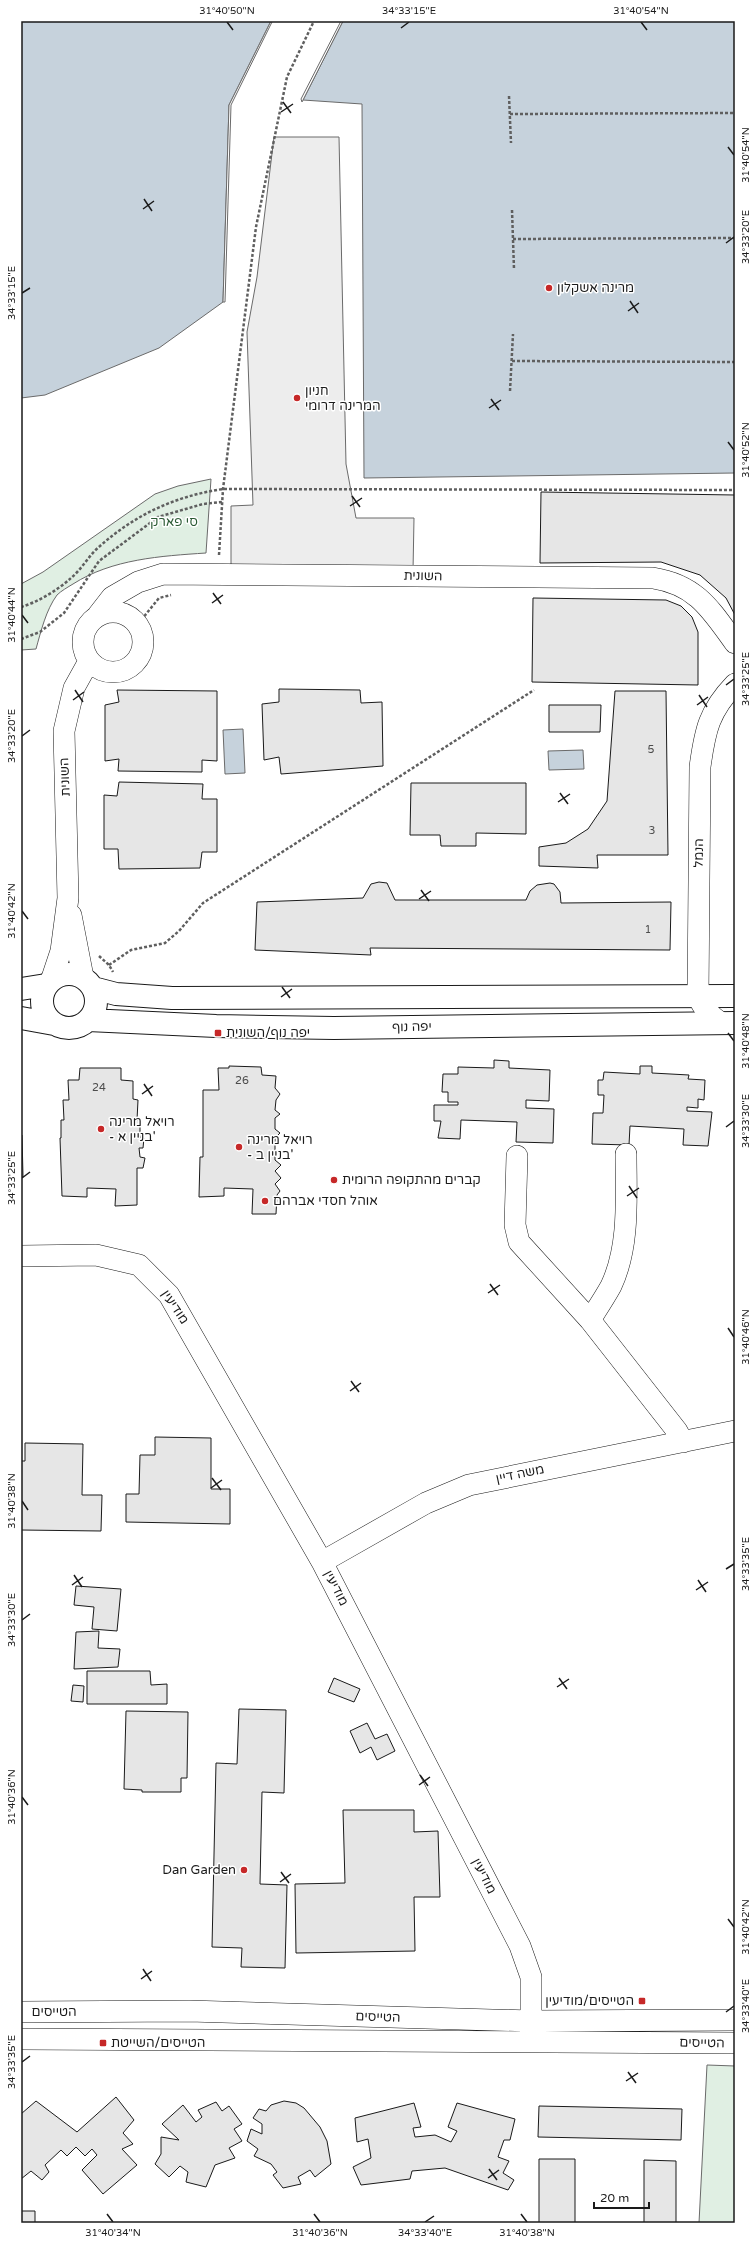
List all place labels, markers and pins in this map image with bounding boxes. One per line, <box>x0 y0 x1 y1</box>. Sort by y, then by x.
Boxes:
place label: מרינה אשקלון <box>557 280 634 296</box>
marker: מרינה אשקלון <box>544 283 554 293</box>
place label: חניון המרינה דרומי <box>305 383 381 414</box>
marker: חניון המרינה דרומי <box>292 393 302 403</box>
place label: יפה נוף/השונית <box>226 1025 310 1041</box>
marker: יפה נוף/השונית <box>213 1028 223 1038</box>
place label: רויאל מרינה - בניין א' <box>109 1114 175 1145</box>
marker: רויאל מרינה - בניין א' <box>96 1124 106 1134</box>
place label: רויאל מרינה - בניין ב' <box>247 1132 313 1163</box>
marker: רויאל מרינה - בניין ב' <box>234 1142 244 1152</box>
place label: קברים מהתקופה הרומית <box>342 1172 481 1188</box>
marker: קברים מהתקופה הרומית <box>329 1175 339 1185</box>
place label: אוהל חסדי אברהם <box>273 1193 378 1209</box>
marker: אוהל חסדי אברהם <box>260 1196 270 1206</box>
place label: Dan Garden <box>162 1862 236 1878</box>
marker: Dan Garden <box>239 1865 249 1875</box>
place label: הטייסים/מודיעין <box>545 1993 634 2009</box>
marker: הטייסים/מודיעין <box>637 1996 647 2006</box>
place label: הטייסים/השייטת <box>111 2035 205 2051</box>
marker: הטייסים/השייטת <box>98 2038 108 2048</box>

